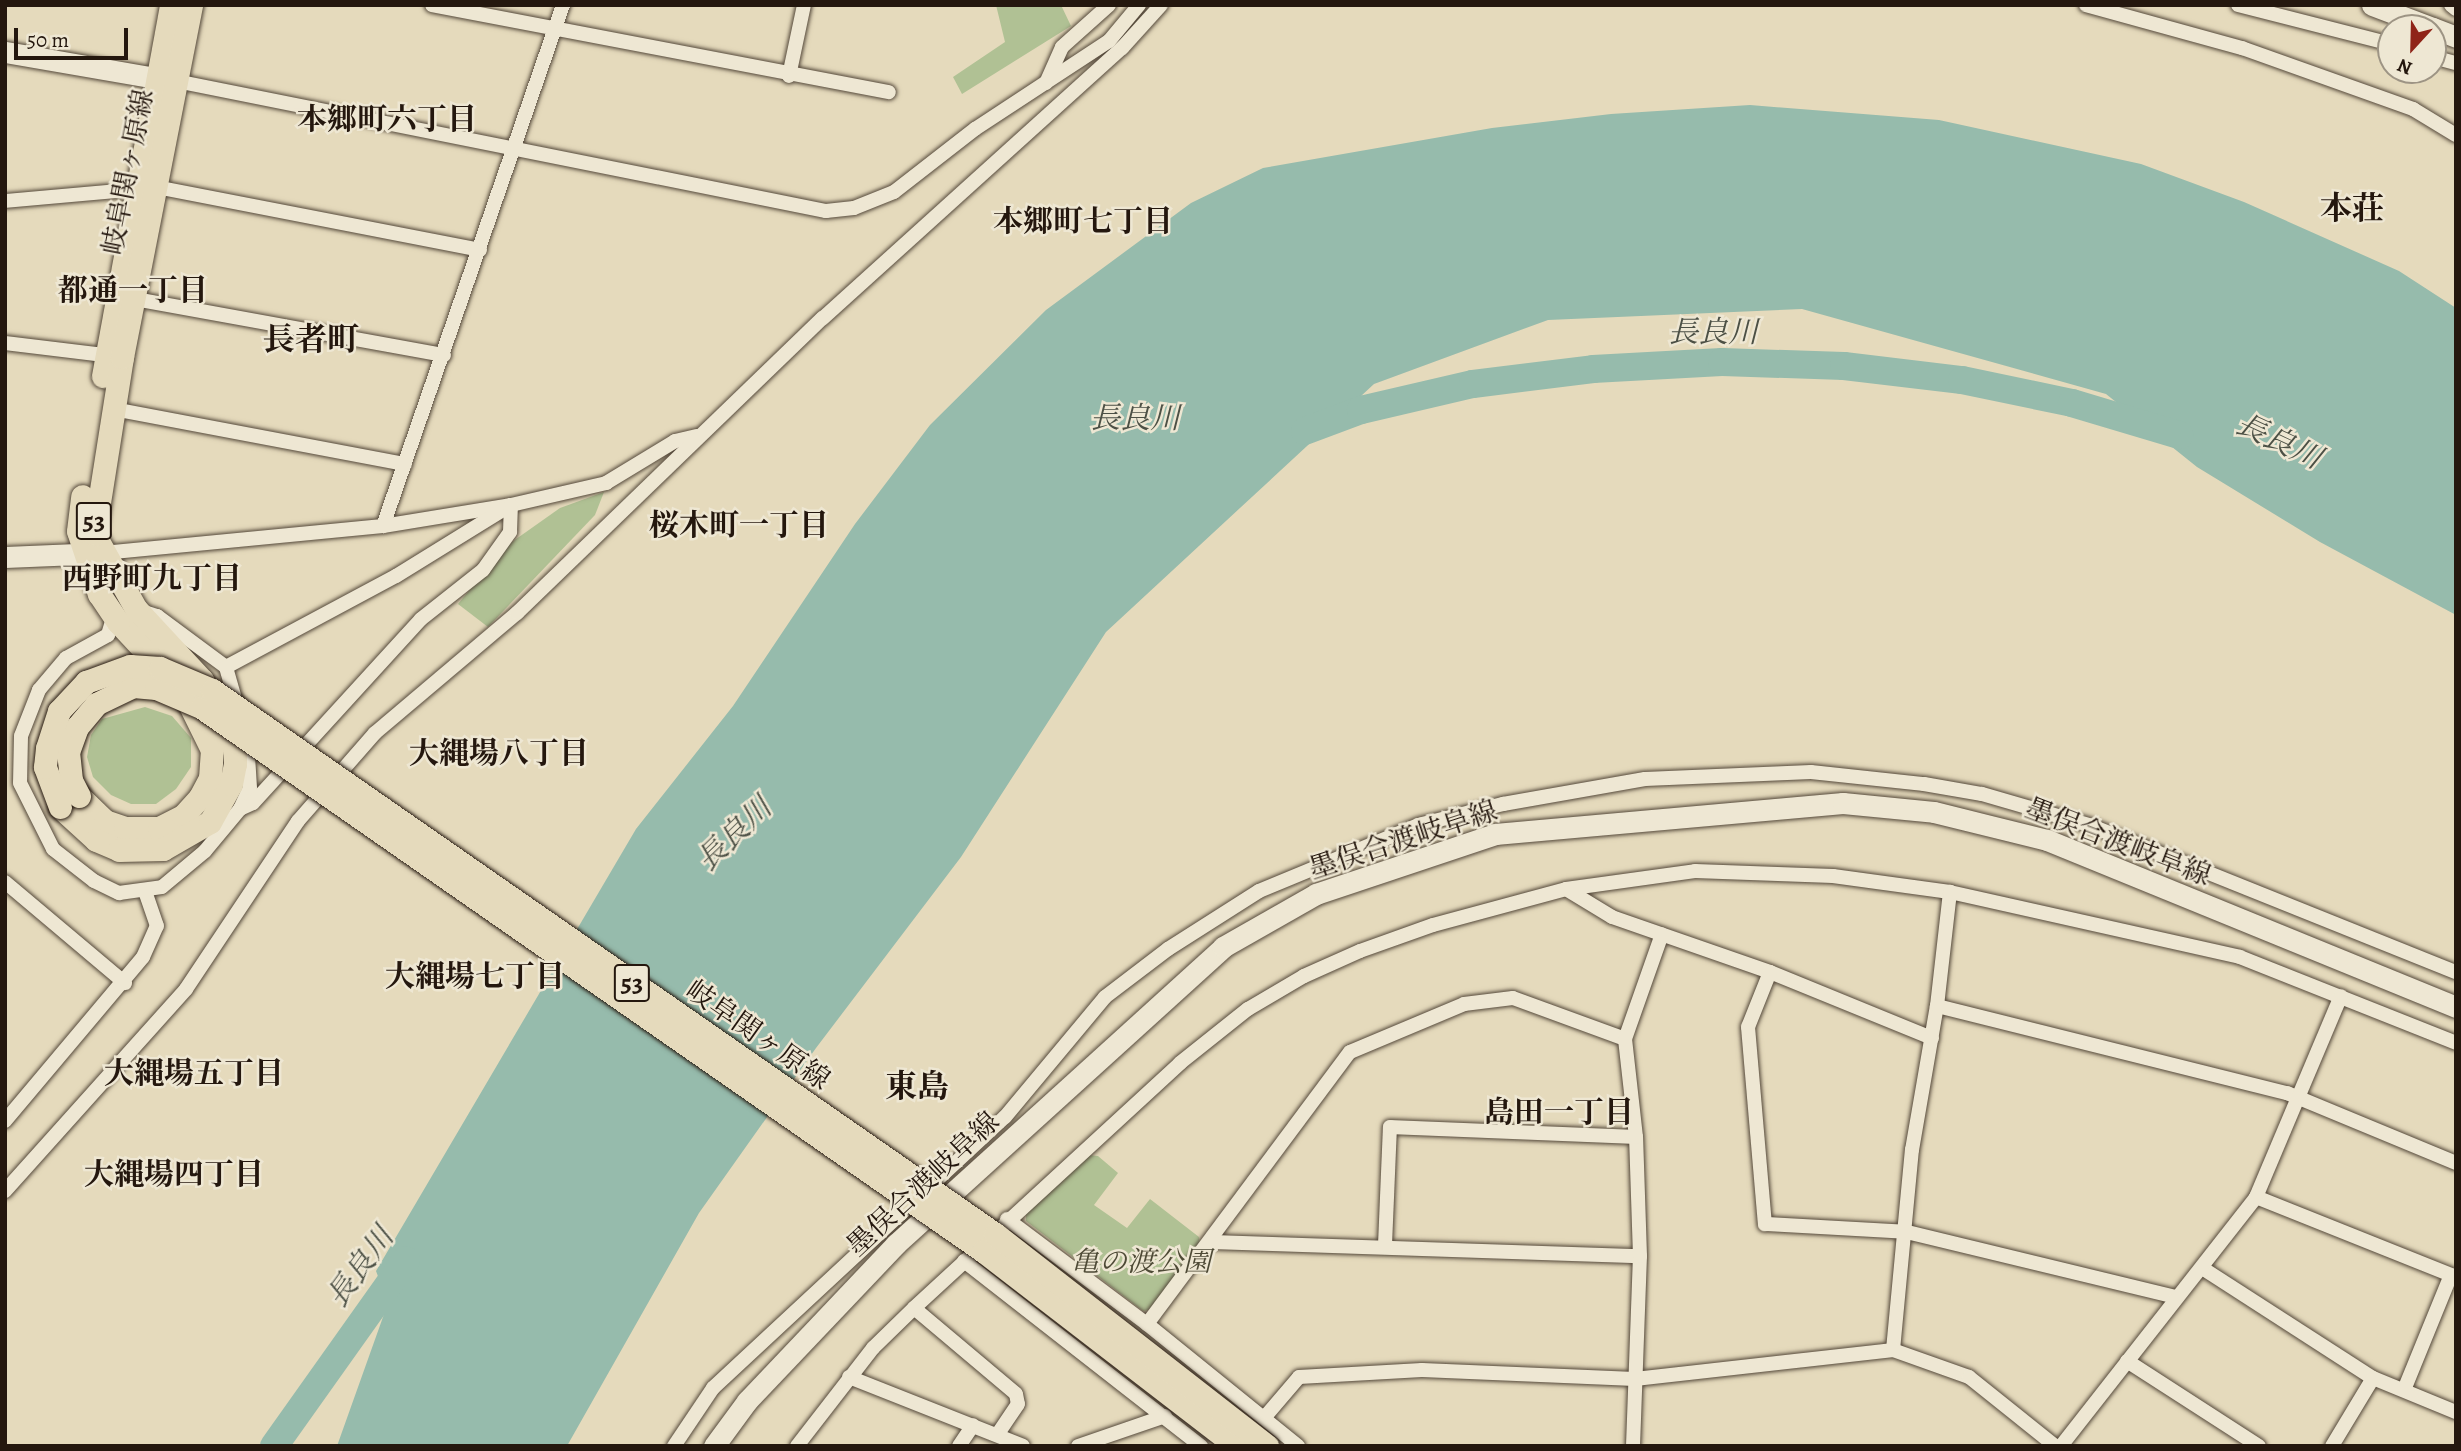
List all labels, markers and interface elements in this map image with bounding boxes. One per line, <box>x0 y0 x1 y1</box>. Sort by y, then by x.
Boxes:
scale bar <box>18 14 131 58</box>
north arrow <box>2377 14 2447 84</box>
text: 50 m <box>27 26 69 54</box>
text: N <box>2394 52 2416 81</box>
street label: 岐阜関ヶ原線 <box>95 86 161 258</box>
district label: 本郷町六丁目 <box>297 101 477 137</box>
district label: 本荘 <box>2320 189 2384 227</box>
district label: 本郷町七丁目 <box>993 203 1173 239</box>
district label: 都通一丁目 <box>58 272 208 308</box>
water label: 長良川 <box>1668 314 1758 350</box>
district label: 長者町 <box>263 320 359 358</box>
water label: 長良川 <box>1090 400 1180 436</box>
water label: 長良川 <box>2231 406 2327 476</box>
road number: 53 <box>75 499 113 544</box>
district label: 桜木町一丁目 <box>649 507 829 543</box>
district label: 西野町九丁目 <box>62 560 242 596</box>
district label: 大縄場八丁目 <box>409 735 589 771</box>
water label: 長良川 <box>689 790 779 878</box>
street label: 墨俣合渡岐阜線 <box>2020 791 2216 893</box>
street label: 墨俣合渡岐阜線 <box>1305 794 1501 886</box>
district label: 大縄場七丁目 <box>385 958 565 994</box>
road number: 53 <box>613 960 651 1006</box>
street label: 岐阜関ヶ原線 <box>680 973 836 1097</box>
district label: 大縄場五丁目 <box>104 1055 284 1091</box>
district label: 東島 <box>885 1067 949 1105</box>
district label: 島田一丁目 <box>1484 1094 1634 1130</box>
street label: 墨俣合渡岐阜線 <box>840 1105 1006 1263</box>
district label: 大縄場四丁目 <box>84 1156 264 1192</box>
water label: 長良川 <box>319 1220 401 1314</box>
park label: 亀の渡公園 <box>1071 1245 1211 1279</box>

